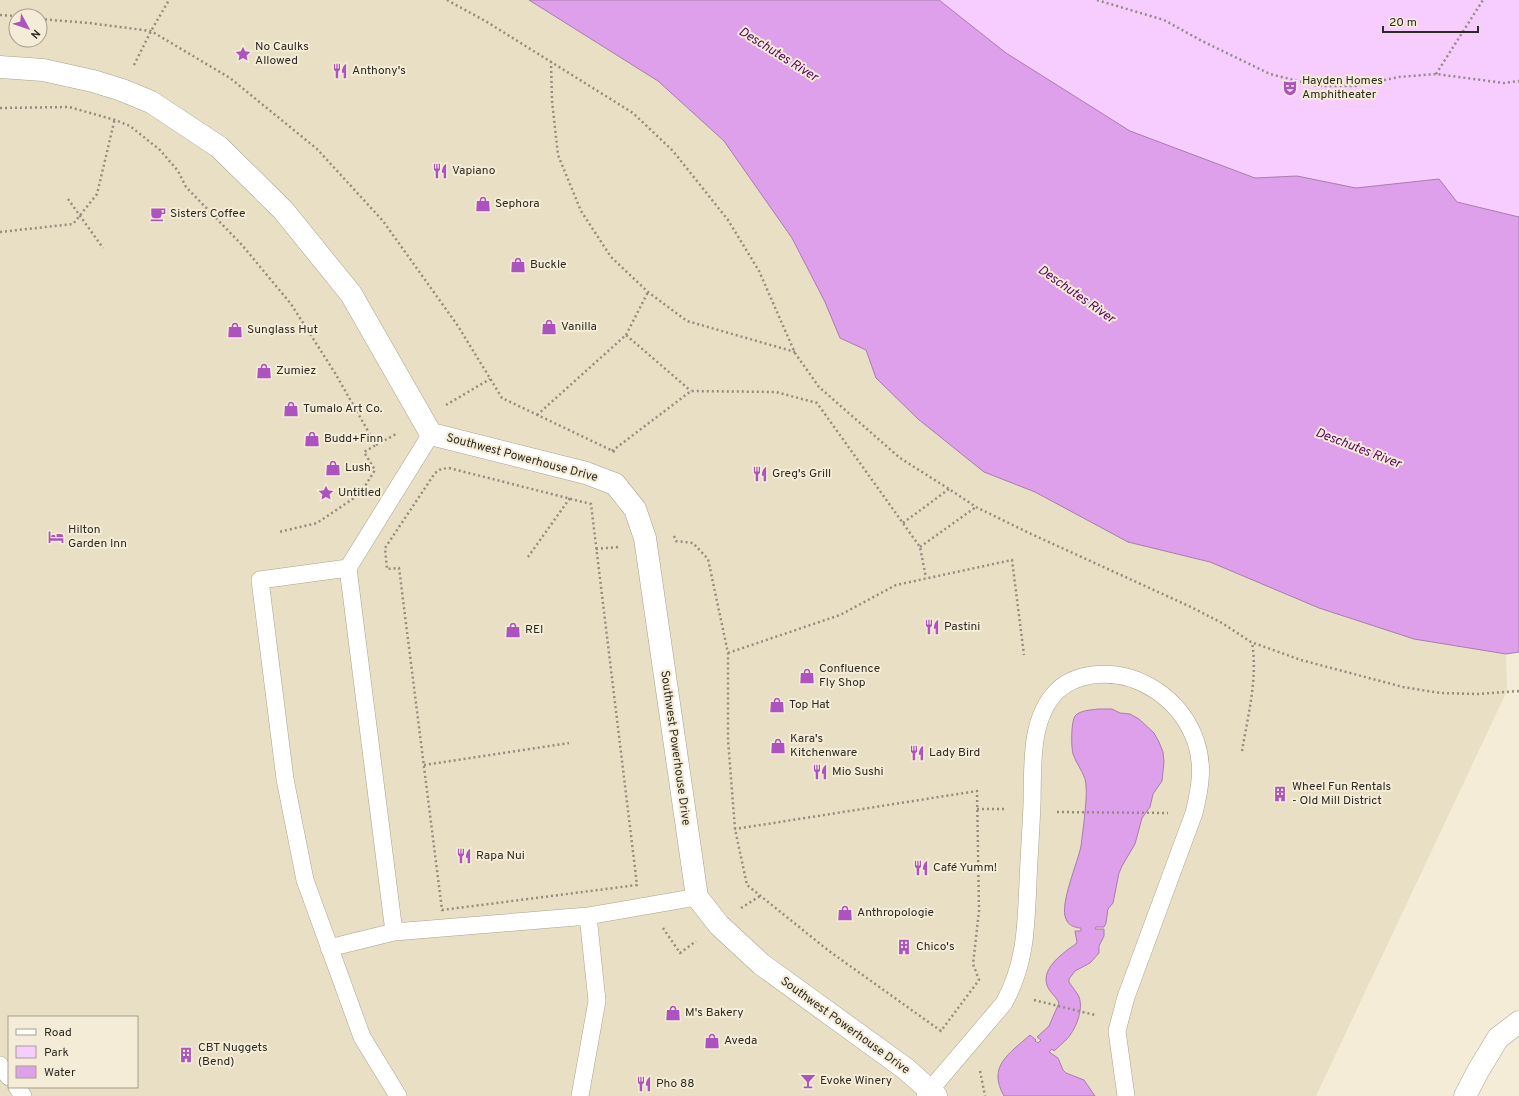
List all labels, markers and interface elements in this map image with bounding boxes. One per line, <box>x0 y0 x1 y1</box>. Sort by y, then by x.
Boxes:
north arrow <box>8 8 48 48</box>
scale bar <box>1383 8 1478 34</box>
text: 20 m <box>1389 15 1417 31</box>
water label: Deschutes River <box>735 24 821 86</box>
text: N <box>27 26 43 41</box>
place label: No Caulks Allowed <box>255 39 309 69</box>
place icon: No Caulks Allowed <box>234 45 252 63</box>
restaurant icon: Anthony's <box>331 62 349 80</box>
place label: Anthony's <box>352 63 406 79</box>
place label: Hayden Homes Amphitheater <box>1302 73 1383 103</box>
theatre icon: Hayden Homes Amphitheater <box>1281 79 1299 97</box>
restaurant icon: Vapiano <box>431 162 449 180</box>
place label: Vapiano <box>452 163 496 179</box>
shop icon: Sephora <box>474 195 492 213</box>
place label: Sephora <box>495 196 540 212</box>
cafe icon: Sisters Coffee <box>149 205 167 223</box>
place label: Sisters Coffee <box>170 206 245 222</box>
shop icon: Buckle <box>509 256 527 274</box>
place label: Buckle <box>530 257 567 273</box>
water label: Deschutes River <box>1034 262 1118 328</box>
shop icon: Vanilla <box>540 318 558 336</box>
place label: Vanilla <box>561 319 597 335</box>
shop icon: Sunglass Hut <box>226 321 244 339</box>
place label: Sunglass Hut <box>247 322 318 338</box>
shop icon: Zumiez <box>255 362 273 380</box>
place label: Zumiez <box>276 363 316 379</box>
shop icon: Tumalo Art Co. <box>282 400 300 418</box>
place label: Tumalo Art Co. <box>303 401 383 417</box>
water label: Deschutes River <box>1313 425 1404 473</box>
shop icon: Budd+Finn <box>303 430 321 448</box>
street label: Southwest Powerhouse Drive <box>444 430 600 486</box>
place label: Budd+Finn <box>324 431 383 447</box>
shop icon: Lush <box>324 459 342 477</box>
place label: Lush <box>345 460 371 476</box>
restaurant icon: Greg's Grill <box>751 465 769 483</box>
place label: Greg's Grill <box>772 466 831 482</box>
place icon: Untitled <box>317 484 335 502</box>
place label: Untitled <box>338 485 381 501</box>
place label: Hilton Garden Inn <box>68 522 127 552</box>
hotel icon: Hilton Garden Inn <box>47 528 65 546</box>
restaurant icon: Pastini <box>923 618 941 636</box>
place label: Pastini <box>944 619 980 635</box>
shop icon: REI <box>504 621 522 639</box>
place label: REI <box>525 622 544 638</box>
place label: Confluence Fly Shop <box>819 661 880 691</box>
shop icon: Confluence Fly Shop <box>798 667 816 685</box>
street label: Southwest Powerhouse Drive <box>656 669 694 827</box>
shop icon: Top Hat <box>768 696 786 714</box>
place label: Top Hat <box>789 697 830 713</box>
place label: Kara's Kitchenware <box>790 731 857 761</box>
shop icon: Kara's Kitchenware <box>769 737 787 755</box>
restaurant icon: Lady Bird <box>908 744 926 762</box>
place label: Lady Bird <box>929 745 980 761</box>
restaurant icon: Mio Sushi <box>811 763 829 781</box>
place label: Mio Sushi <box>832 764 884 780</box>
place label: Wheel Fun Rentals - Old Mill District <box>1292 779 1391 809</box>
building icon: Wheel Fun Rentals - Old Mill District <box>1271 785 1289 803</box>
restaurant icon: Rapa Nui <box>455 847 473 865</box>
place label: Rapa Nui <box>476 848 525 864</box>
restaurant icon: Café Yumm! <box>912 859 930 877</box>
place label: Café Yumm! <box>933 860 997 876</box>
shop icon: Anthropologie <box>836 904 854 922</box>
place label: Anthropologie <box>857 905 934 921</box>
building icon: Chico's <box>895 938 913 956</box>
place label: Chico's <box>916 939 955 955</box>
street label: Southwest Powerhouse Drive <box>777 974 913 1078</box>
shop icon: M's Bakery <box>664 1004 682 1022</box>
place label: M's Bakery <box>685 1005 744 1021</box>
legend <box>8 1016 138 1088</box>
text: Road <box>44 1025 72 1041</box>
shop icon: Aveda <box>703 1032 721 1050</box>
place label: Aveda <box>724 1033 757 1049</box>
place label: CBT Nuggets (Bend) <box>198 1040 268 1070</box>
text: Park <box>44 1045 69 1061</box>
building icon: CBT Nuggets (Bend) <box>177 1046 195 1064</box>
text: Water <box>44 1065 76 1081</box>
bar icon: Evoke Winery <box>799 1072 817 1090</box>
place label: Evoke Winery <box>820 1073 892 1089</box>
restaurant icon: Pho 88 <box>635 1075 653 1093</box>
place label: Pho 88 <box>656 1076 695 1092</box>

